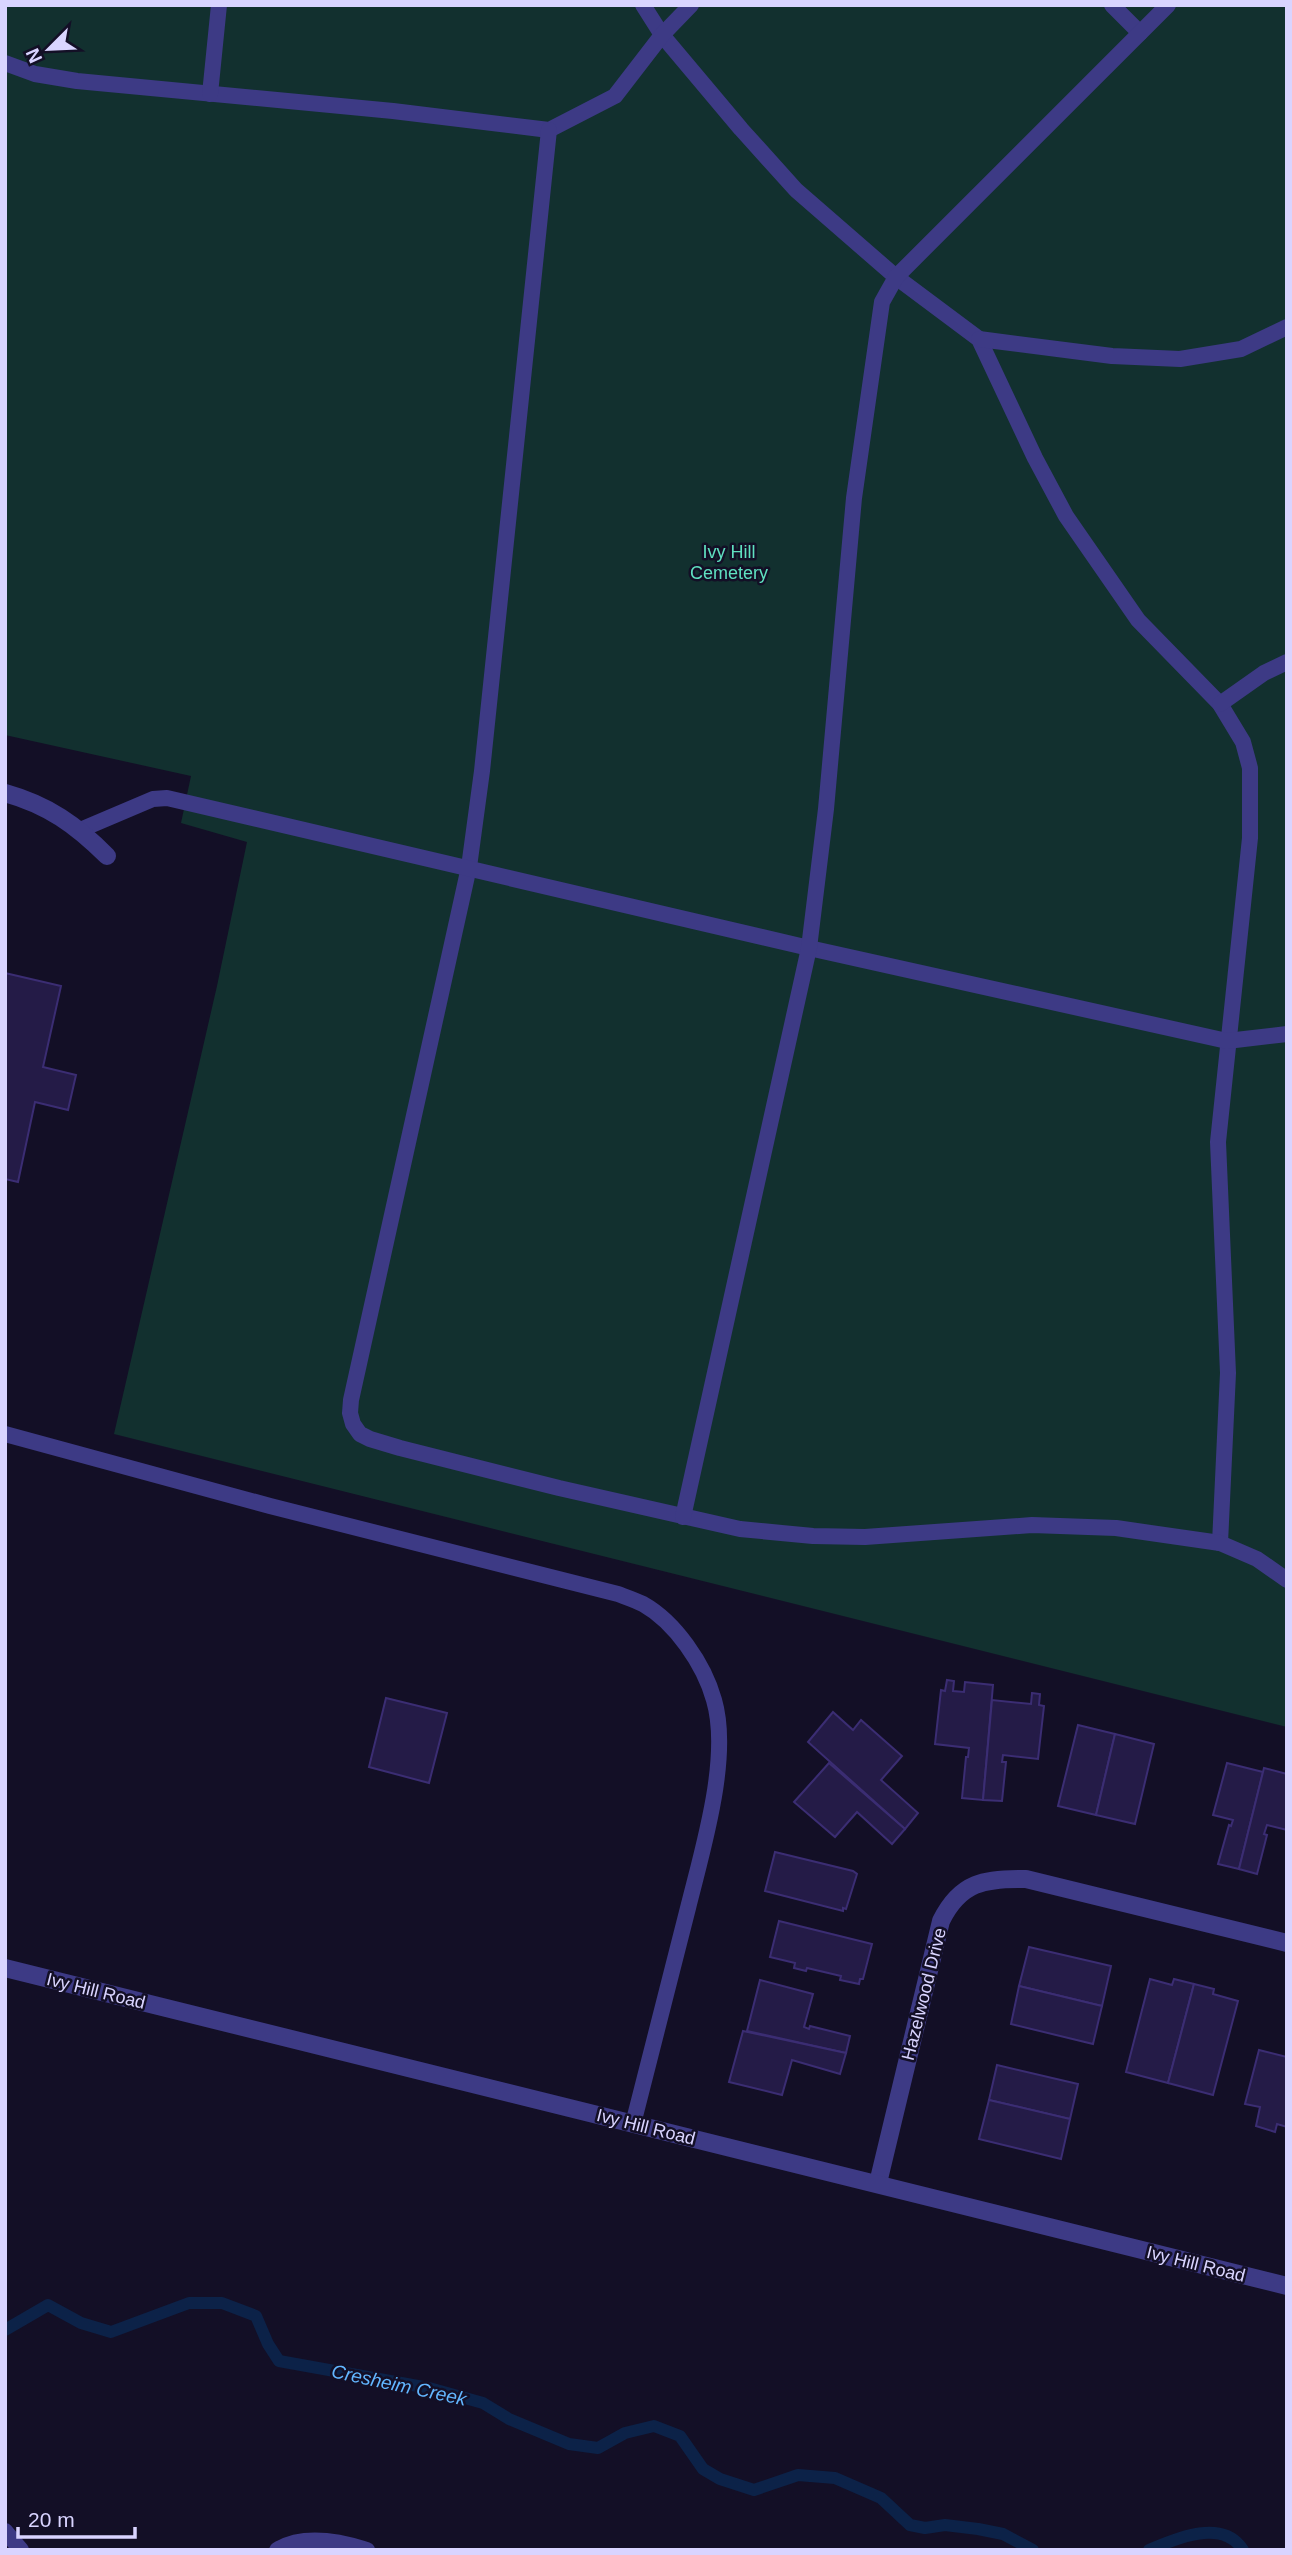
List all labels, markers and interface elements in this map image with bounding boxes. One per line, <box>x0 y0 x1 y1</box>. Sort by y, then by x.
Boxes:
north arrow <box>14 14 84 84</box>
text: N <box>22 45 46 66</box>
park label: Ivy Hill Cemetery <box>690 542 768 583</box>
street label: Hazelwood Drive <box>898 1926 950 2062</box>
street label: Ivy Hill Road <box>45 1969 147 2013</box>
street label: Ivy Hill Road <box>595 2105 697 2149</box>
street label: Ivy Hill Road <box>1145 2242 1247 2286</box>
water label: Cresheim Creek <box>330 2360 470 2410</box>
scale bar <box>18 2496 135 2540</box>
text: 20 m <box>28 2508 75 2531</box>

